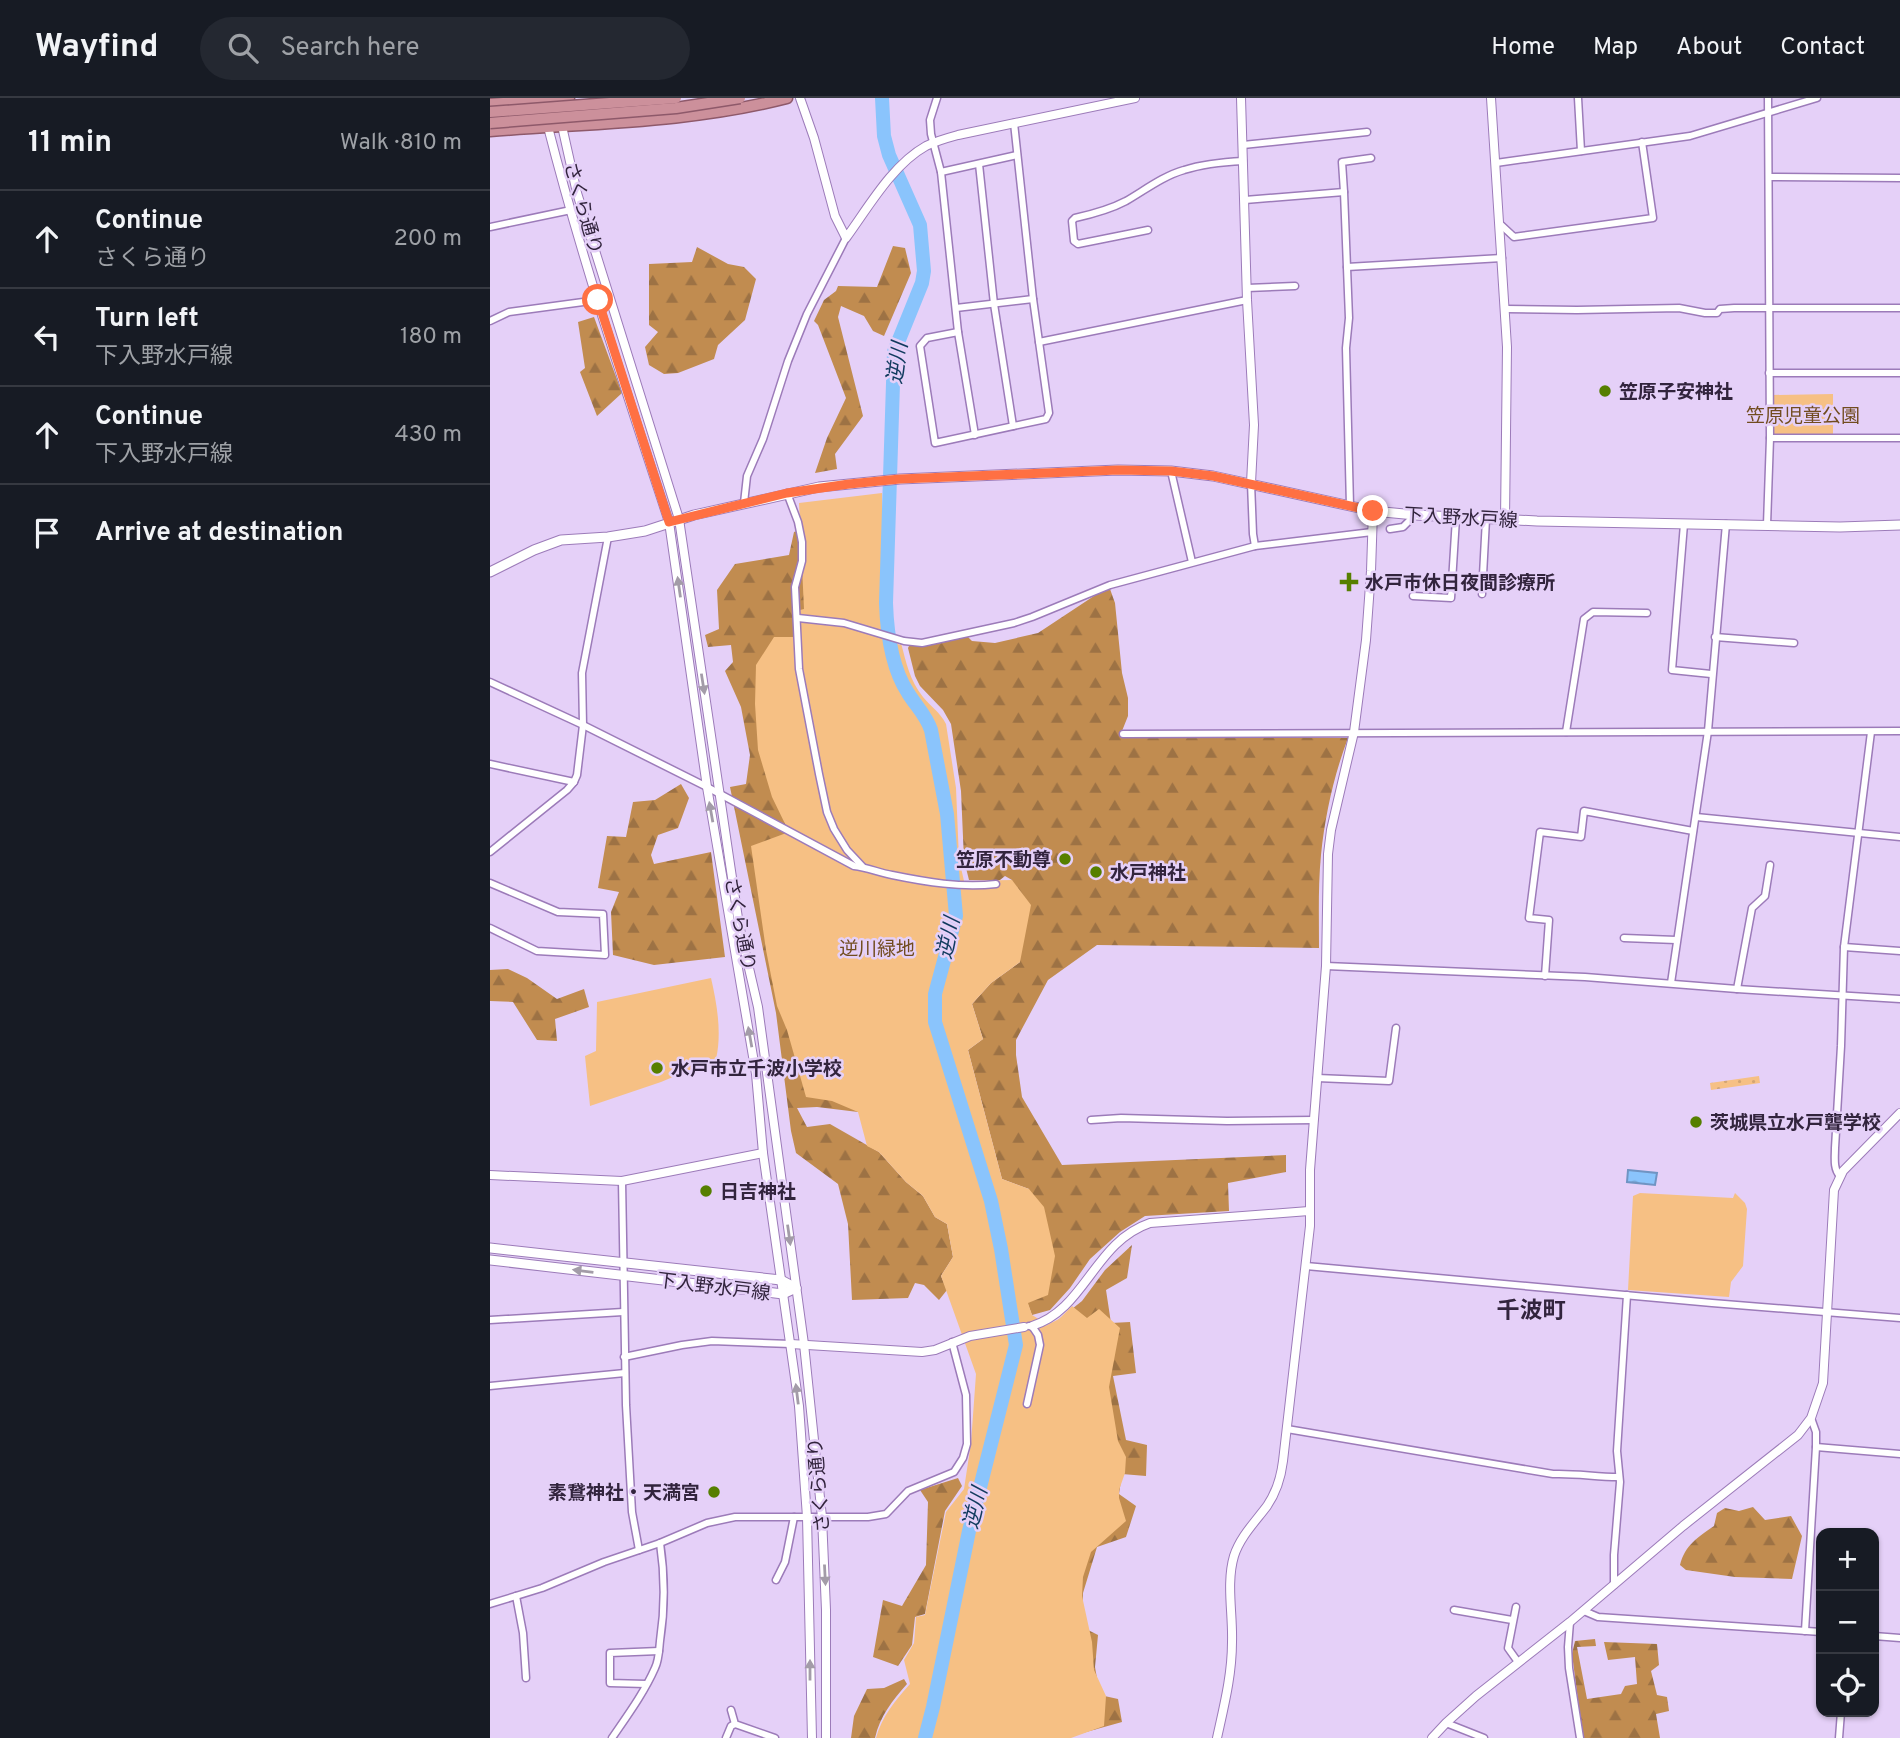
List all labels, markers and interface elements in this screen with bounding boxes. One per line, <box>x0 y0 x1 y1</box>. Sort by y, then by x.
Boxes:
search box <box>200 17 690 80</box>
text: Wayfind <box>35 27 158 69</box>
icon: search <box>224 29 262 67</box>
text: Search here <box>280 32 419 65</box>
text: Home <box>1491 33 1555 63</box>
text: Map <box>1593 33 1638 63</box>
text: About <box>1676 33 1742 63</box>
text: Contact <box>1780 33 1865 63</box>
text: 11 min <box>28 125 112 162</box>
text: Walk · 810 m <box>340 129 462 158</box>
street label: さくら通り <box>557 160 607 258</box>
text: Continue <box>95 205 203 238</box>
icon: ahead <box>28 220 66 258</box>
text: 200 m <box>394 225 462 254</box>
text: さくら通り <box>95 245 210 274</box>
route start <box>582 284 613 315</box>
text: Turn left <box>95 303 199 336</box>
icon: left <box>28 318 66 356</box>
text: 180 m <box>400 323 462 352</box>
water label: 逆川 <box>882 339 915 386</box>
text: 下入野水戸線 <box>95 343 233 372</box>
place label: 笠原子安神社 <box>1619 381 1733 405</box>
marker: 笠原子安神社 <box>1597 383 1613 399</box>
text: Continue <box>95 401 203 434</box>
park label: 笠原児童公園 <box>1746 405 1860 429</box>
icon: ahead <box>28 416 66 454</box>
text: 430 m <box>394 421 462 450</box>
text: 下入野水戸線 <box>95 441 233 470</box>
route end <box>1357 495 1388 526</box>
street label: 下入野水戸線 <box>1403 504 1518 534</box>
icon: arrive <box>28 514 66 552</box>
text: Arrive at destination <box>95 517 343 550</box>
marker: 水戸市休日夜間診療所 <box>1339 572 1359 592</box>
place label: 水戸市休日夜間診療所 <box>1365 572 1555 596</box>
one-way arrow <box>673 576 684 598</box>
one-way arrow <box>698 673 709 695</box>
one-way arrow <box>705 801 716 823</box>
place label: 笠原不動尊 <box>956 849 1051 873</box>
marker: 笠原不動尊 <box>1057 851 1073 867</box>
place label: 水戸神社 <box>1110 862 1186 886</box>
marker: 水戸神社 <box>1088 864 1104 880</box>
street label: さくら通り <box>718 875 760 973</box>
water label: 逆川 <box>932 913 967 962</box>
park label: 逆川緑地 <box>839 938 915 962</box>
one-way arrow <box>744 1025 755 1047</box>
place label: 水戸市立千波小学校 <box>671 1058 842 1082</box>
marker: 水戸市立千波小学校 <box>649 1060 665 1076</box>
place label: 茨城県立水戸聾学校 <box>1710 1112 1881 1136</box>
marker: 茨城県立水戸聾学校 <box>1688 1114 1704 1130</box>
place label: 日吉神社 <box>720 1181 796 1205</box>
marker: 日吉神社 <box>698 1183 714 1199</box>
one-way arrow <box>783 1224 794 1246</box>
one-way arrow <box>572 1265 594 1276</box>
street label: 下入野水戸線 <box>656 1269 772 1307</box>
district label: 千波町 <box>1497 1298 1566 1327</box>
one-way arrow <box>792 1383 803 1405</box>
street label: さくら通り <box>804 1436 836 1533</box>
place label: 素鵞神社・天満宮 <box>548 1482 700 1506</box>
water label: 逆川 <box>958 1483 995 1532</box>
marker: 素鵞神社・天満宮 <box>706 1484 722 1500</box>
map controls <box>1816 1528 1879 1717</box>
button: + <box>1816 1528 1879 1591</box>
one-way arrow <box>819 1565 830 1587</box>
button: − <box>1816 1591 1879 1654</box>
button: locate <box>1816 1654 1879 1717</box>
one-way arrow <box>804 1659 816 1681</box>

